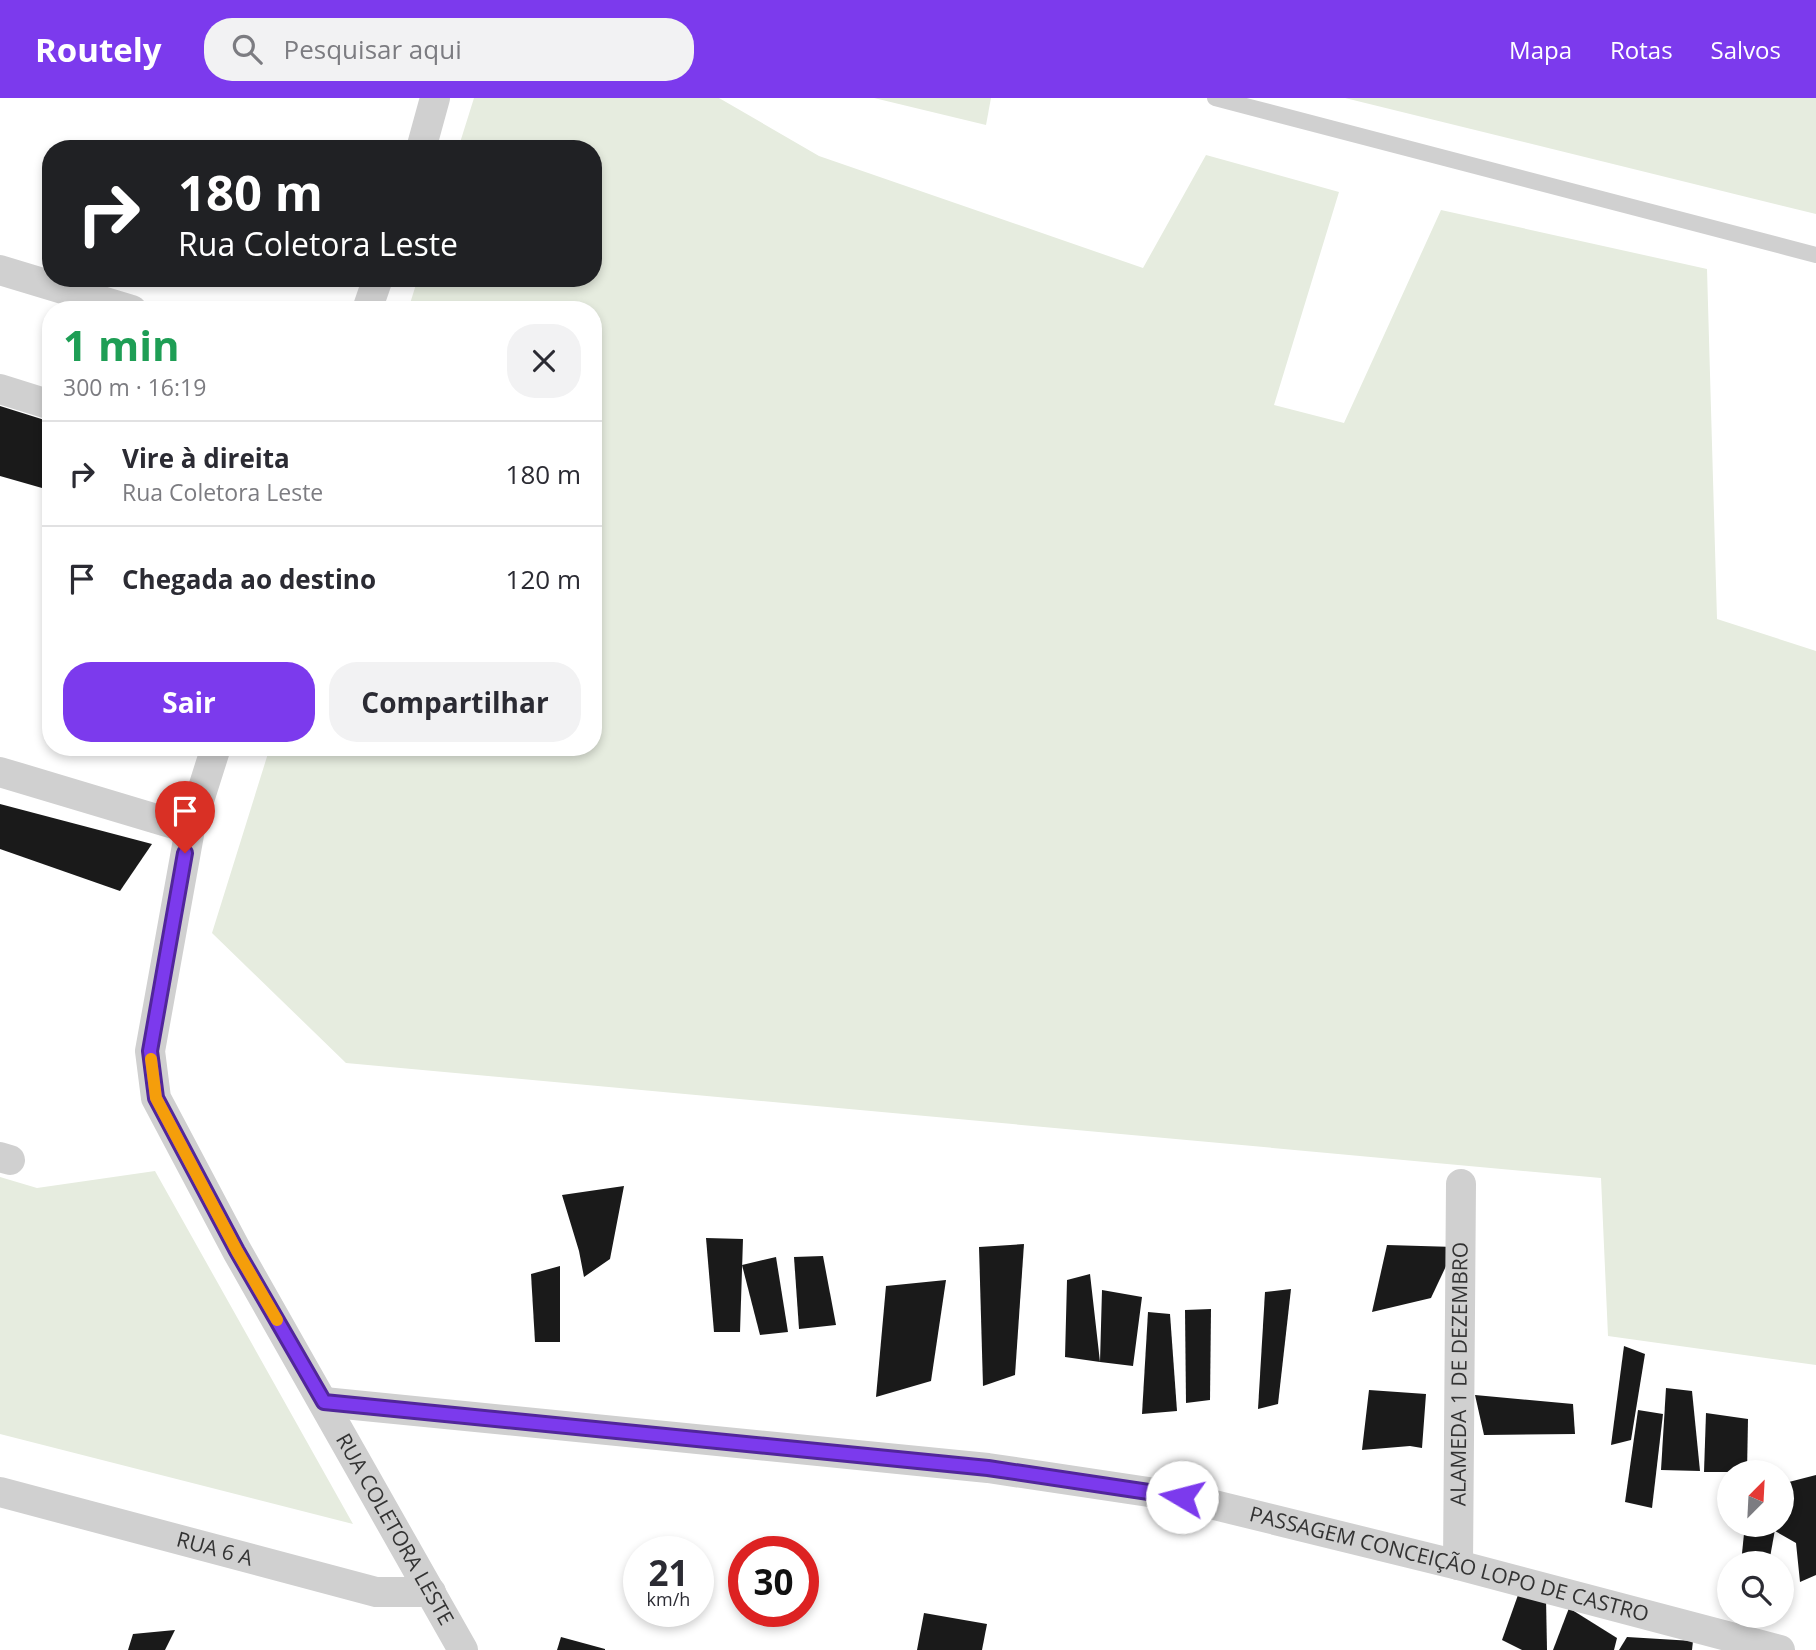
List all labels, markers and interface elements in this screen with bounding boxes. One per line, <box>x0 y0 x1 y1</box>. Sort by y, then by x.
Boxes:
search box <box>204 18 694 81</box>
text: Routely <box>35 27 162 72</box>
icon: search <box>228 30 266 68</box>
text: Pesquisar aqui <box>284 31 462 67</box>
text: Mapa <box>1509 33 1572 66</box>
text: Rotas <box>1610 33 1673 66</box>
text: Salvos <box>1711 33 1781 66</box>
text: 180 m <box>178 159 323 225</box>
icon: right <box>63 168 154 259</box>
text: Rua Coletora Leste <box>178 222 458 265</box>
text: 1 min <box>63 316 180 373</box>
button: close <box>507 324 581 398</box>
text: 300 m · 16:19 <box>63 371 206 403</box>
text: Vire à direita <box>122 440 290 476</box>
icon: right <box>63 455 101 493</box>
text: 180 m <box>506 456 581 492</box>
text: Rua Coletora Leste <box>122 476 323 508</box>
icon: arrive <box>63 560 101 598</box>
text: Chegada ao destino <box>122 561 376 597</box>
text: 120 m <box>506 561 581 597</box>
button: Sair <box>63 662 315 742</box>
button: Compartilhar <box>329 662 581 742</box>
pin <box>155 781 215 853</box>
icon: arrive <box>166 792 204 830</box>
street label: ALAMEDA 1 DE DEZEMBRO <box>1443 1242 1474 1506</box>
street label: RUA COLETORA LESTE <box>330 1428 461 1630</box>
position arrow <box>1145 1460 1219 1534</box>
north arrow <box>1717 1460 1794 1536</box>
map controls <box>1717 1460 1794 1628</box>
street label: PASSAGEM CONCEIÇÃO LOPO DE CASTRO <box>1247 1499 1652 1628</box>
street label: RUA 6 A <box>174 1525 257 1572</box>
speed limit sign: 30 <box>728 1536 819 1627</box>
text: 21 <box>648 1549 689 1596</box>
button: search <box>1717 1551 1794 1628</box>
text: km/h <box>647 1587 690 1611</box>

